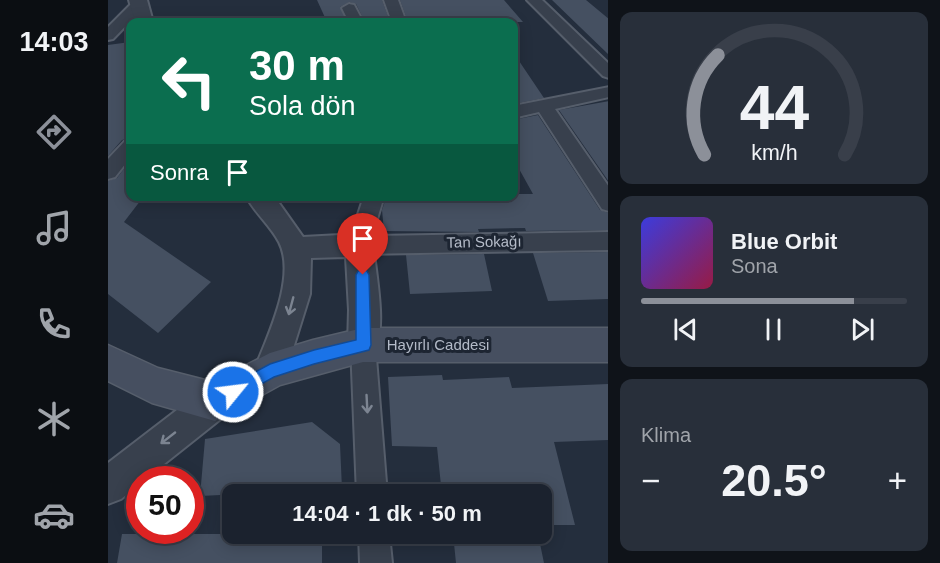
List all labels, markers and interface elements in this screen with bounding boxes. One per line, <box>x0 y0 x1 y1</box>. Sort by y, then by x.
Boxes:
text: 14:03 <box>19 27 89 57</box>
icon: left <box>150 42 228 120</box>
text: 30 m <box>249 42 345 89</box>
text: 44 <box>739 73 809 142</box>
text: Sola dön <box>249 91 356 121</box>
icon: directions <box>33 111 75 153</box>
text: km/h <box>751 141 797 165</box>
icon: arrive <box>221 156 254 189</box>
text: Sonra <box>150 160 209 185</box>
icon: music <box>33 207 75 249</box>
pin <box>337 213 388 275</box>
icon: arrive <box>346 222 379 255</box>
text: Blue Orbit <box>731 229 837 254</box>
street label: Tan Sokağı <box>446 232 522 251</box>
text: Sona <box>731 255 778 277</box>
one-way arrow <box>285 296 296 315</box>
icon: phone <box>33 303 75 345</box>
icon: previous <box>669 313 702 346</box>
icon: pause <box>757 313 790 346</box>
icon: next <box>846 313 879 346</box>
street label: Hayırlı Caddesi <box>387 336 489 353</box>
position arrow <box>201 360 265 424</box>
one-way arrow <box>361 393 372 413</box>
icon: climate <box>33 398 75 440</box>
text: Klima <box>641 424 691 446</box>
one-way arrow <box>161 432 177 445</box>
text: 20.5° <box>721 455 827 506</box>
text: − <box>641 462 660 499</box>
text: + <box>888 462 907 499</box>
speed limit sign: 50 <box>126 466 204 544</box>
icon: car <box>33 494 75 536</box>
text: 14:04 · 1 dk · 50 m <box>292 501 482 526</box>

